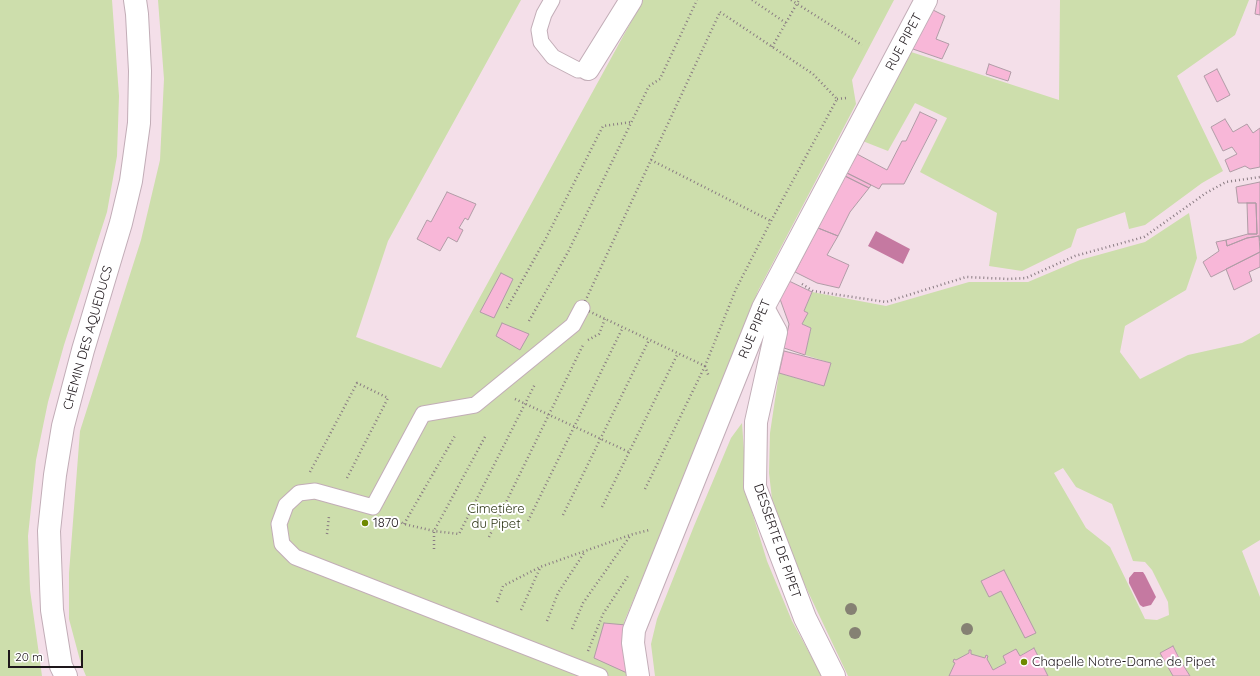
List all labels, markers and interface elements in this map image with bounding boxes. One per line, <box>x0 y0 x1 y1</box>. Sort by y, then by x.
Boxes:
street label: RUE PIPET <box>882 11 926 73</box>
street label: CHEMIN DES AQUEDUCS <box>60 264 116 412</box>
street label: RUE PIPET <box>736 297 774 361</box>
street label: DESSERTE DE PIPET <box>750 482 804 600</box>
park label: Cimetière du Pipet <box>467 501 525 532</box>
place label: 1870 <box>373 515 399 531</box>
marker: 1870 <box>360 518 370 528</box>
scale bar <box>10 642 85 668</box>
text: 20 m <box>15 649 43 664</box>
place label: Chapelle Notre-Dame de Pipet <box>1032 654 1215 670</box>
marker: Chapelle Notre-Dame de Pipet <box>1019 657 1029 667</box>

